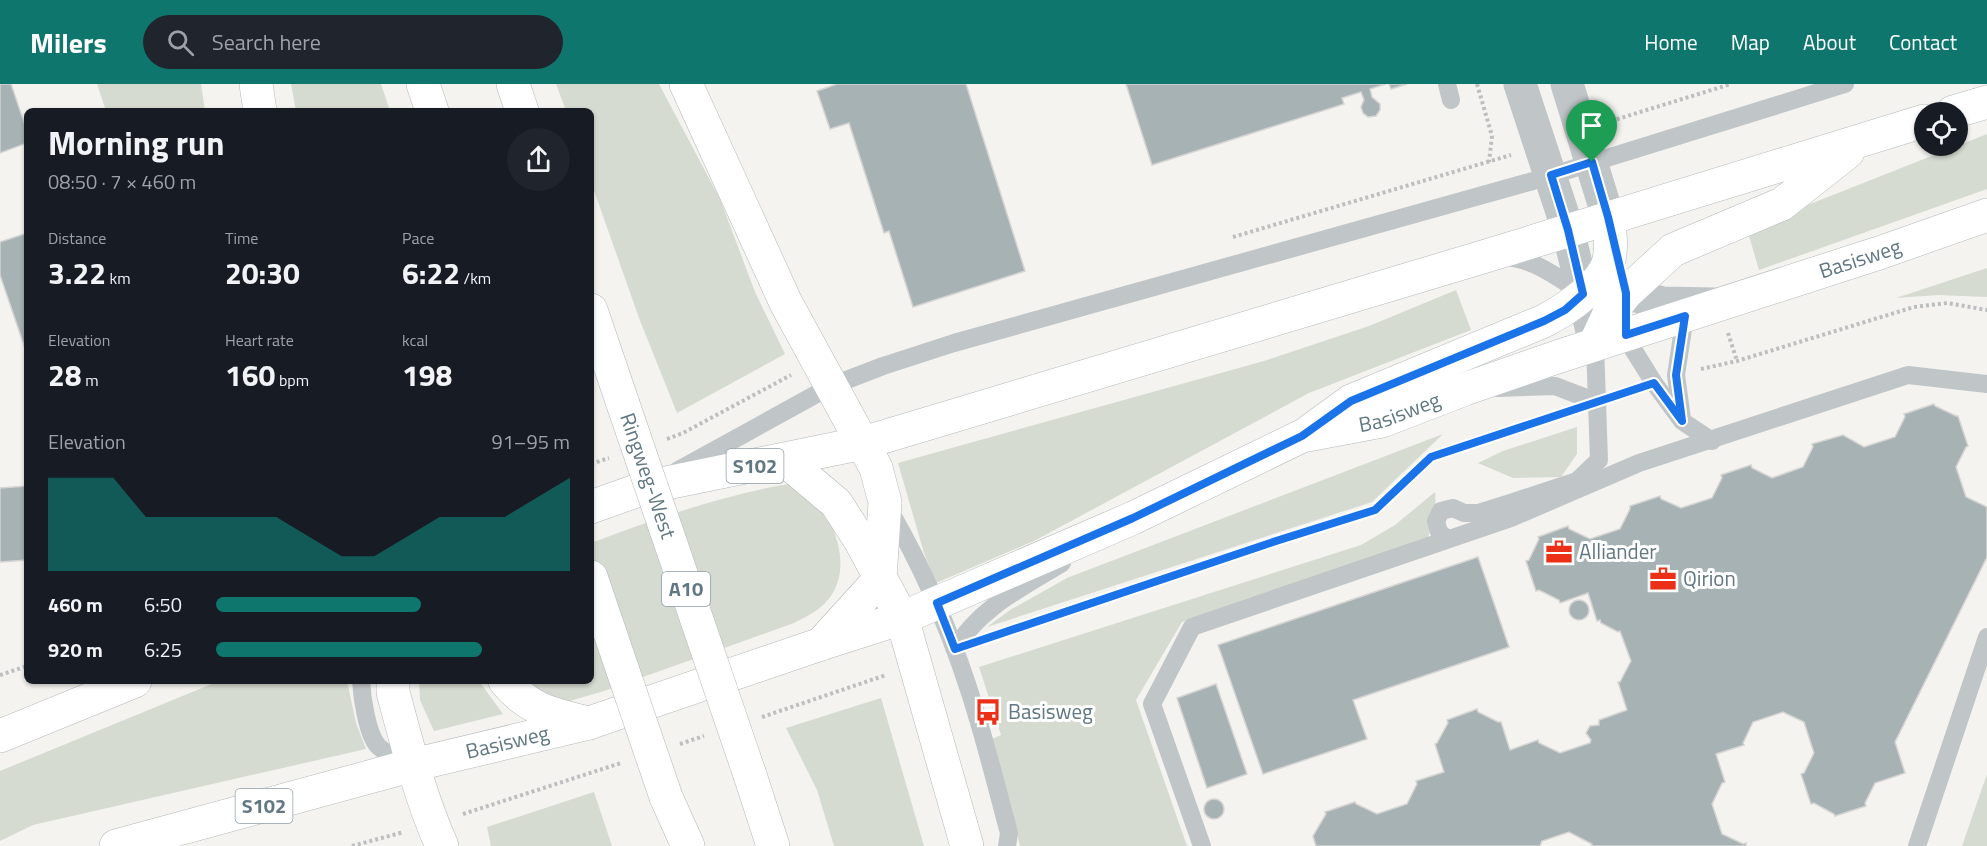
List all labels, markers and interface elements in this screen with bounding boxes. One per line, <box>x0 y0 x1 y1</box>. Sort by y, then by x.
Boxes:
search box <box>143 15 563 69</box>
text: Milers <box>30 21 107 64</box>
text: Search here <box>212 25 321 59</box>
icon: search <box>164 26 197 59</box>
text: Home <box>1644 26 1698 58</box>
text: Map <box>1731 26 1770 58</box>
text: About <box>1803 26 1856 58</box>
text: Contact <box>1889 26 1957 58</box>
pin <box>1566 100 1617 162</box>
map controls <box>1914 102 1968 156</box>
button: locate <box>1914 102 1968 156</box>
icon: arrive <box>1575 109 1608 142</box>
text: Morning run <box>48 118 225 168</box>
button: share <box>507 128 570 191</box>
text: 08:50 · 7 × 460 m <box>48 166 196 197</box>
text: Distance <box>48 226 106 250</box>
text: Time <box>225 226 258 250</box>
text: Pace <box>402 226 434 250</box>
street label: Basisweg <box>1815 229 1906 286</box>
text: 3.22 <box>48 250 106 296</box>
text: 20:30 <box>225 250 300 296</box>
text: 6:22 <box>402 250 460 296</box>
text: km <box>106 266 131 290</box>
text: /km <box>460 266 491 290</box>
text: Elevation <box>48 328 110 352</box>
text: Heart rate <box>225 328 294 352</box>
text: kcal <box>402 328 428 352</box>
text: 28 <box>48 352 82 398</box>
text: 160 <box>225 352 275 398</box>
text: 198 <box>402 352 452 398</box>
text: m <box>82 368 99 392</box>
text: bpm <box>275 368 309 392</box>
street label: Basisweg <box>1356 383 1445 440</box>
street label: Ringweg-West <box>612 408 685 544</box>
text: Elevation <box>48 426 126 457</box>
text: 91–95 m <box>491 426 570 457</box>
road number: S102 <box>726 449 783 483</box>
place label: Alliander <box>1579 535 1657 567</box>
office icon: Alliander <box>1544 537 1574 567</box>
place label: Qirion <box>1683 562 1736 594</box>
office icon: Qirion <box>1648 564 1678 594</box>
road number: A10 <box>662 572 710 606</box>
text: 460 m <box>48 589 103 620</box>
text: 6:50 <box>144 589 182 620</box>
text: 920 m <box>48 634 103 665</box>
text: 6:25 <box>144 634 182 665</box>
place label: Basisweg <box>1008 695 1093 727</box>
bus stop icon: Basisweg <box>973 697 1003 727</box>
street label: Basisweg <box>462 716 552 767</box>
road number: S102 <box>236 789 292 823</box>

